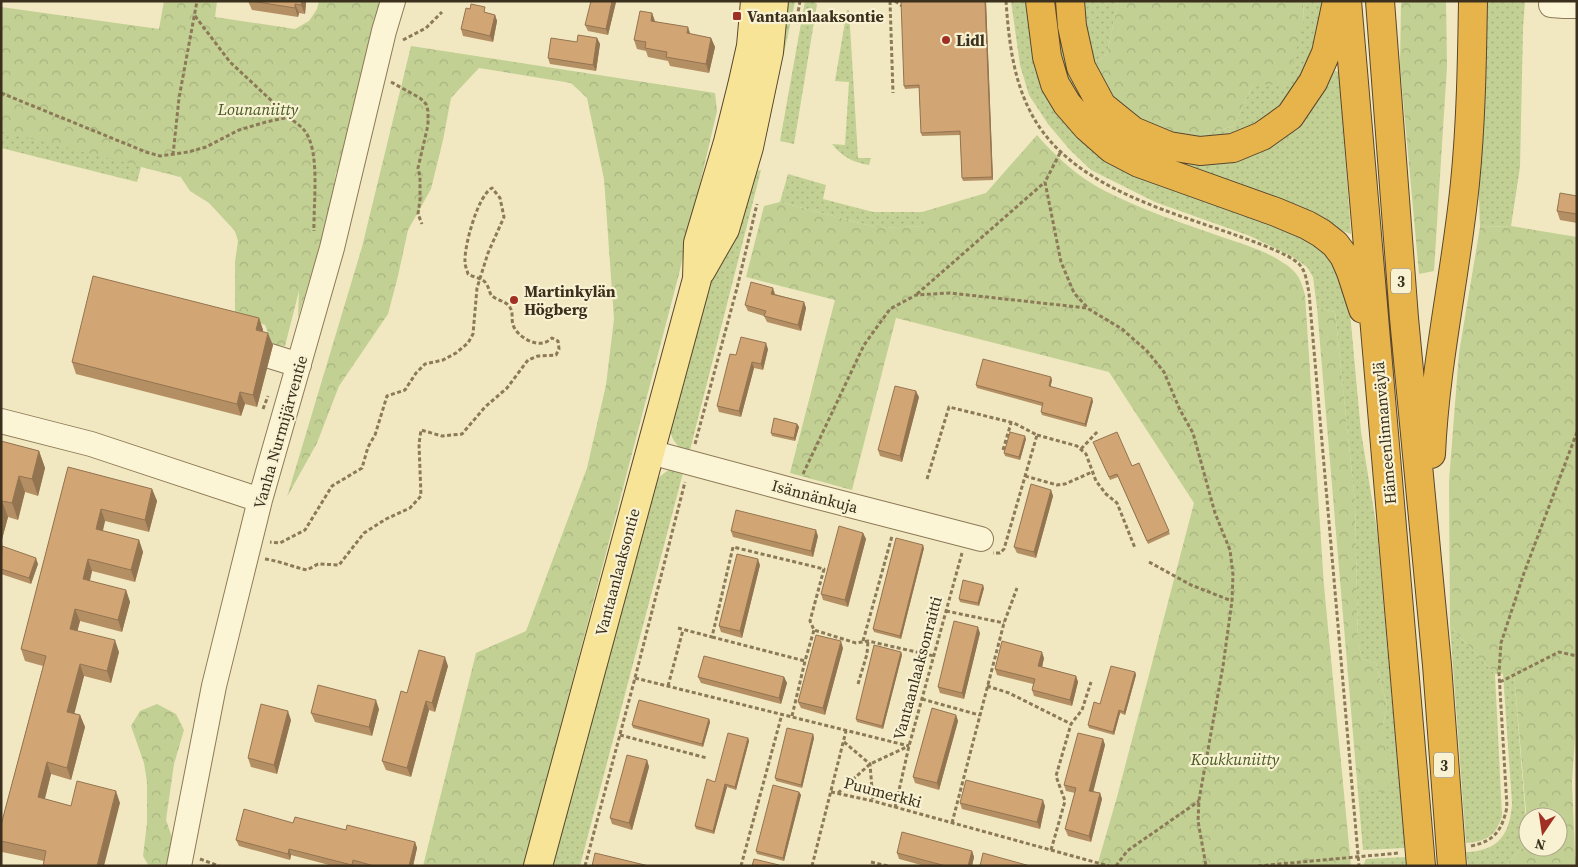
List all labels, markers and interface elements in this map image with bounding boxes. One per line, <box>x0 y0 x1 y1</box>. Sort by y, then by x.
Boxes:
place label: Vantaanlaaksontie <box>747 5 884 27</box>
marker: Vantaanlaaksontie <box>731 10 743 22</box>
place label: Lidl <box>956 29 985 51</box>
marker: Lidl <box>940 34 952 46</box>
park label: Lounaniitty <box>217 98 299 120</box>
road number: 3 <box>1391 268 1411 294</box>
place label: Martinkylän Högberg <box>524 280 616 320</box>
marker: Martinkylän Högberg <box>508 294 520 306</box>
street label: Vanha Nurmijärventie <box>248 353 312 511</box>
street label: Hämeenlinnanväylä <box>1367 360 1401 505</box>
street label: Isännänkuja <box>769 474 861 518</box>
street label: Vantaanlaaksontie <box>589 506 645 638</box>
street label: Vantaanlaaksonraitti <box>887 593 947 742</box>
park label: Koukkuniitty <box>1190 748 1280 770</box>
road number: 3 <box>1434 752 1454 778</box>
street label: Puumerkki <box>842 771 924 813</box>
north arrow <box>1518 807 1568 857</box>
text: N <box>1533 834 1547 856</box>

